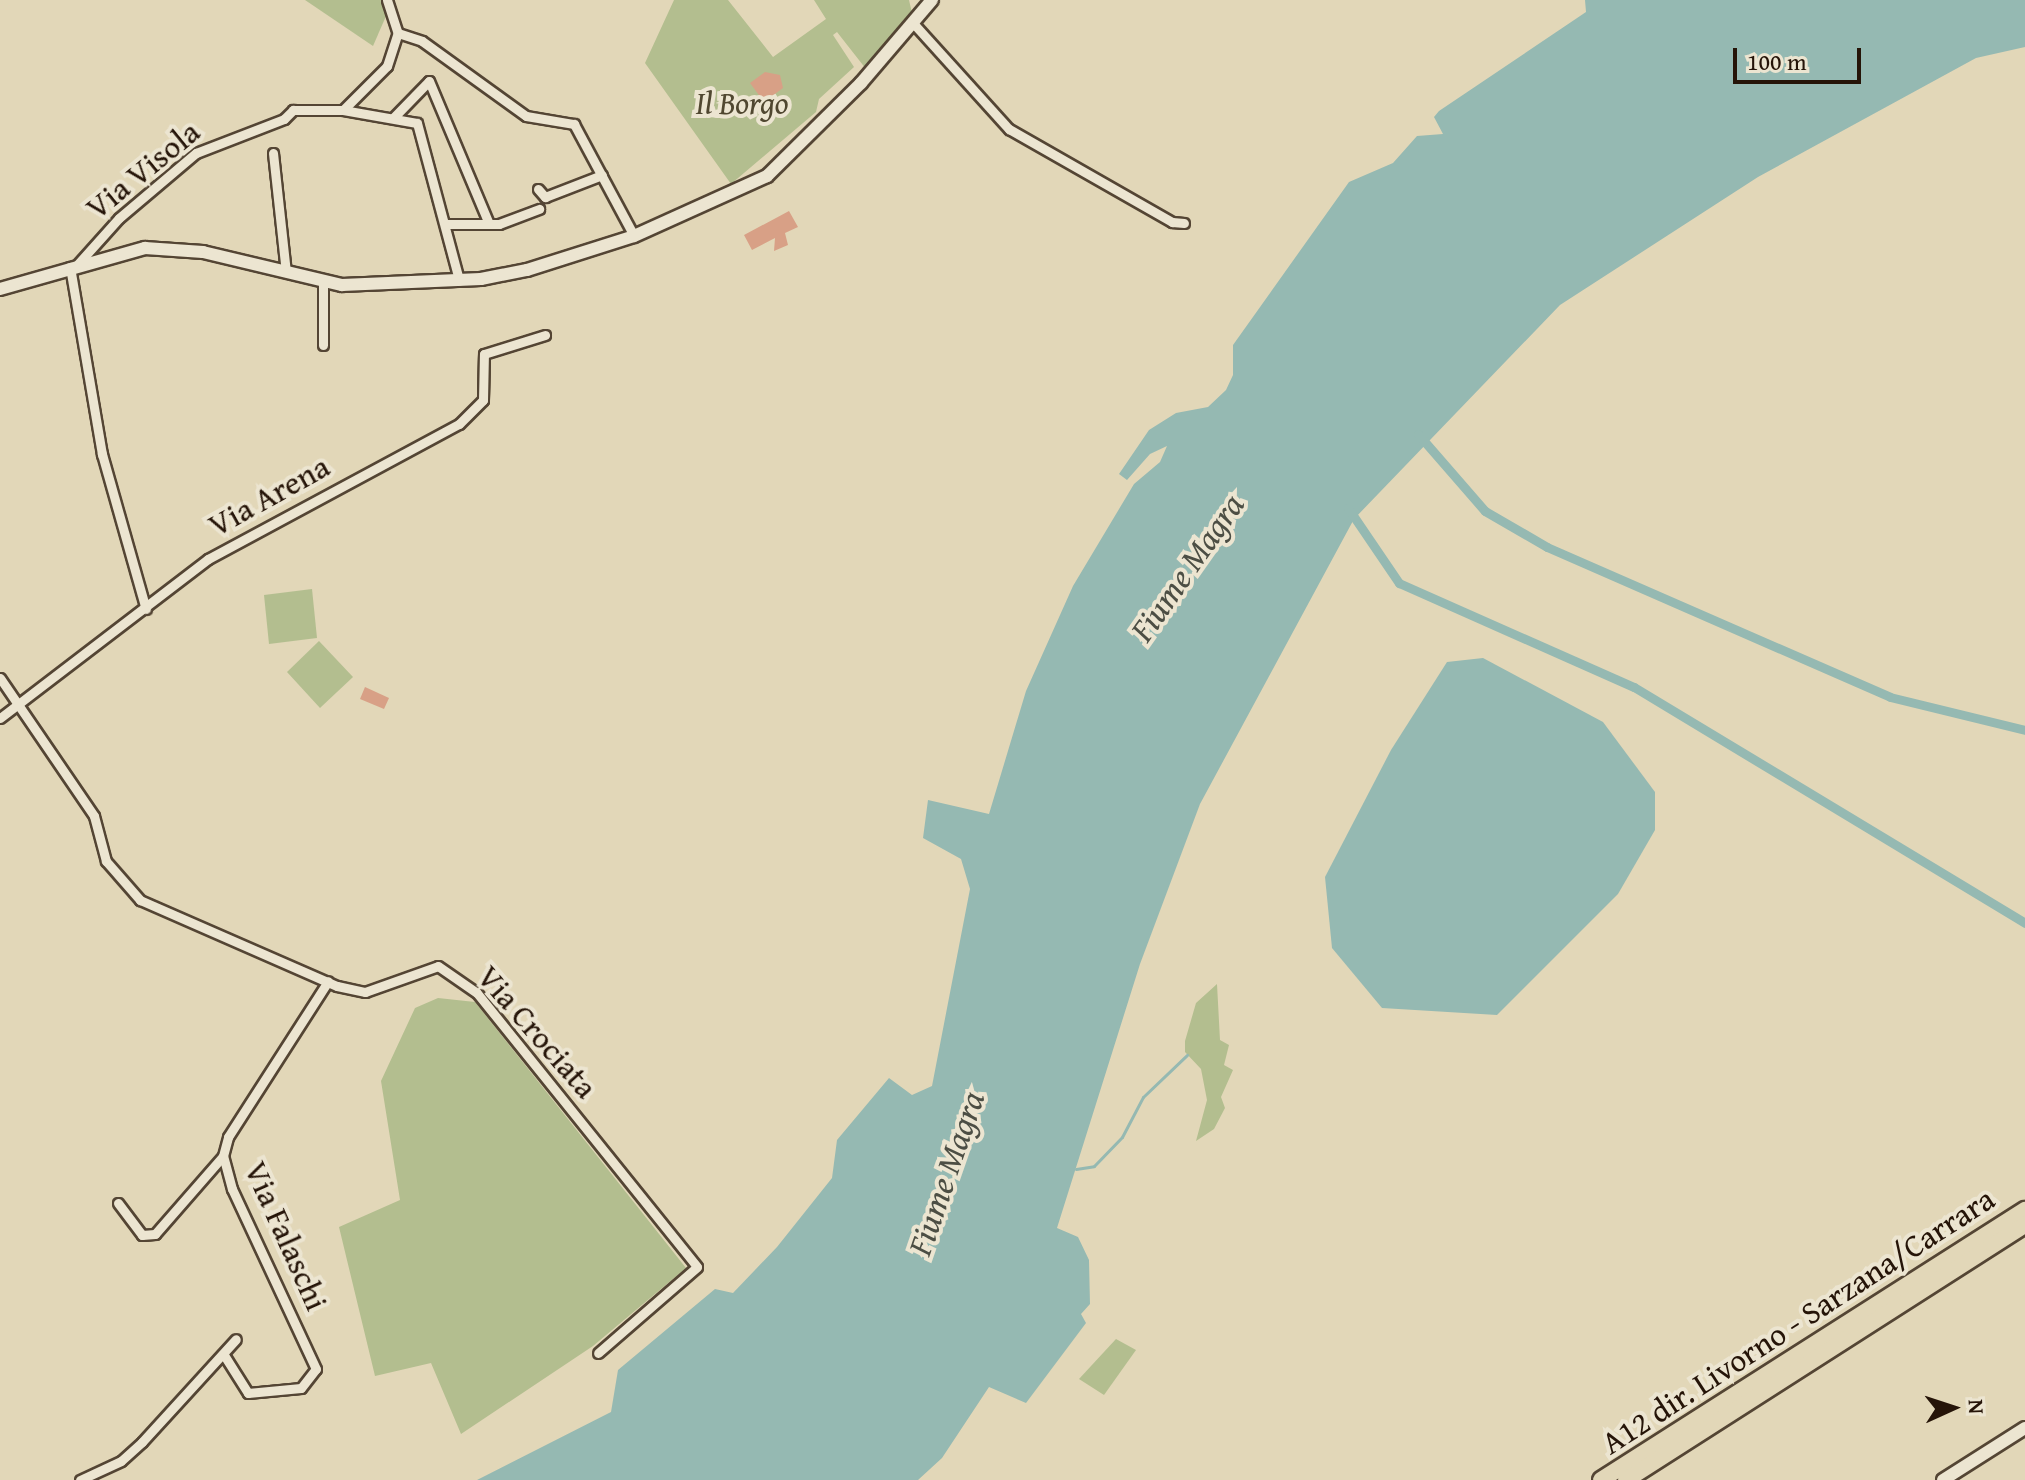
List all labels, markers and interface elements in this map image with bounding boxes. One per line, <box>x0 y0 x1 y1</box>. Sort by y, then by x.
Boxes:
scale bar <box>1737 32 1865 82</box>
text: 100 m <box>1747 44 1807 79</box>
park label: Il Borgo <box>695 84 789 122</box>
street label: Via Visola <box>78 113 208 227</box>
street label: Via Arena <box>202 447 336 545</box>
water label: Fiume Magra <box>1120 485 1252 649</box>
street label: Via Crociata <box>469 958 605 1106</box>
water label: Fiume Magra <box>898 1086 992 1260</box>
street label: Via Falaschi <box>236 1156 336 1316</box>
street label: A12 dir. Livorno - Sarzana/Carrara <box>1594 1179 2002 1463</box>
north arrow <box>1913 1368 1993 1448</box>
text: N <box>1961 1399 1993 1415</box>

